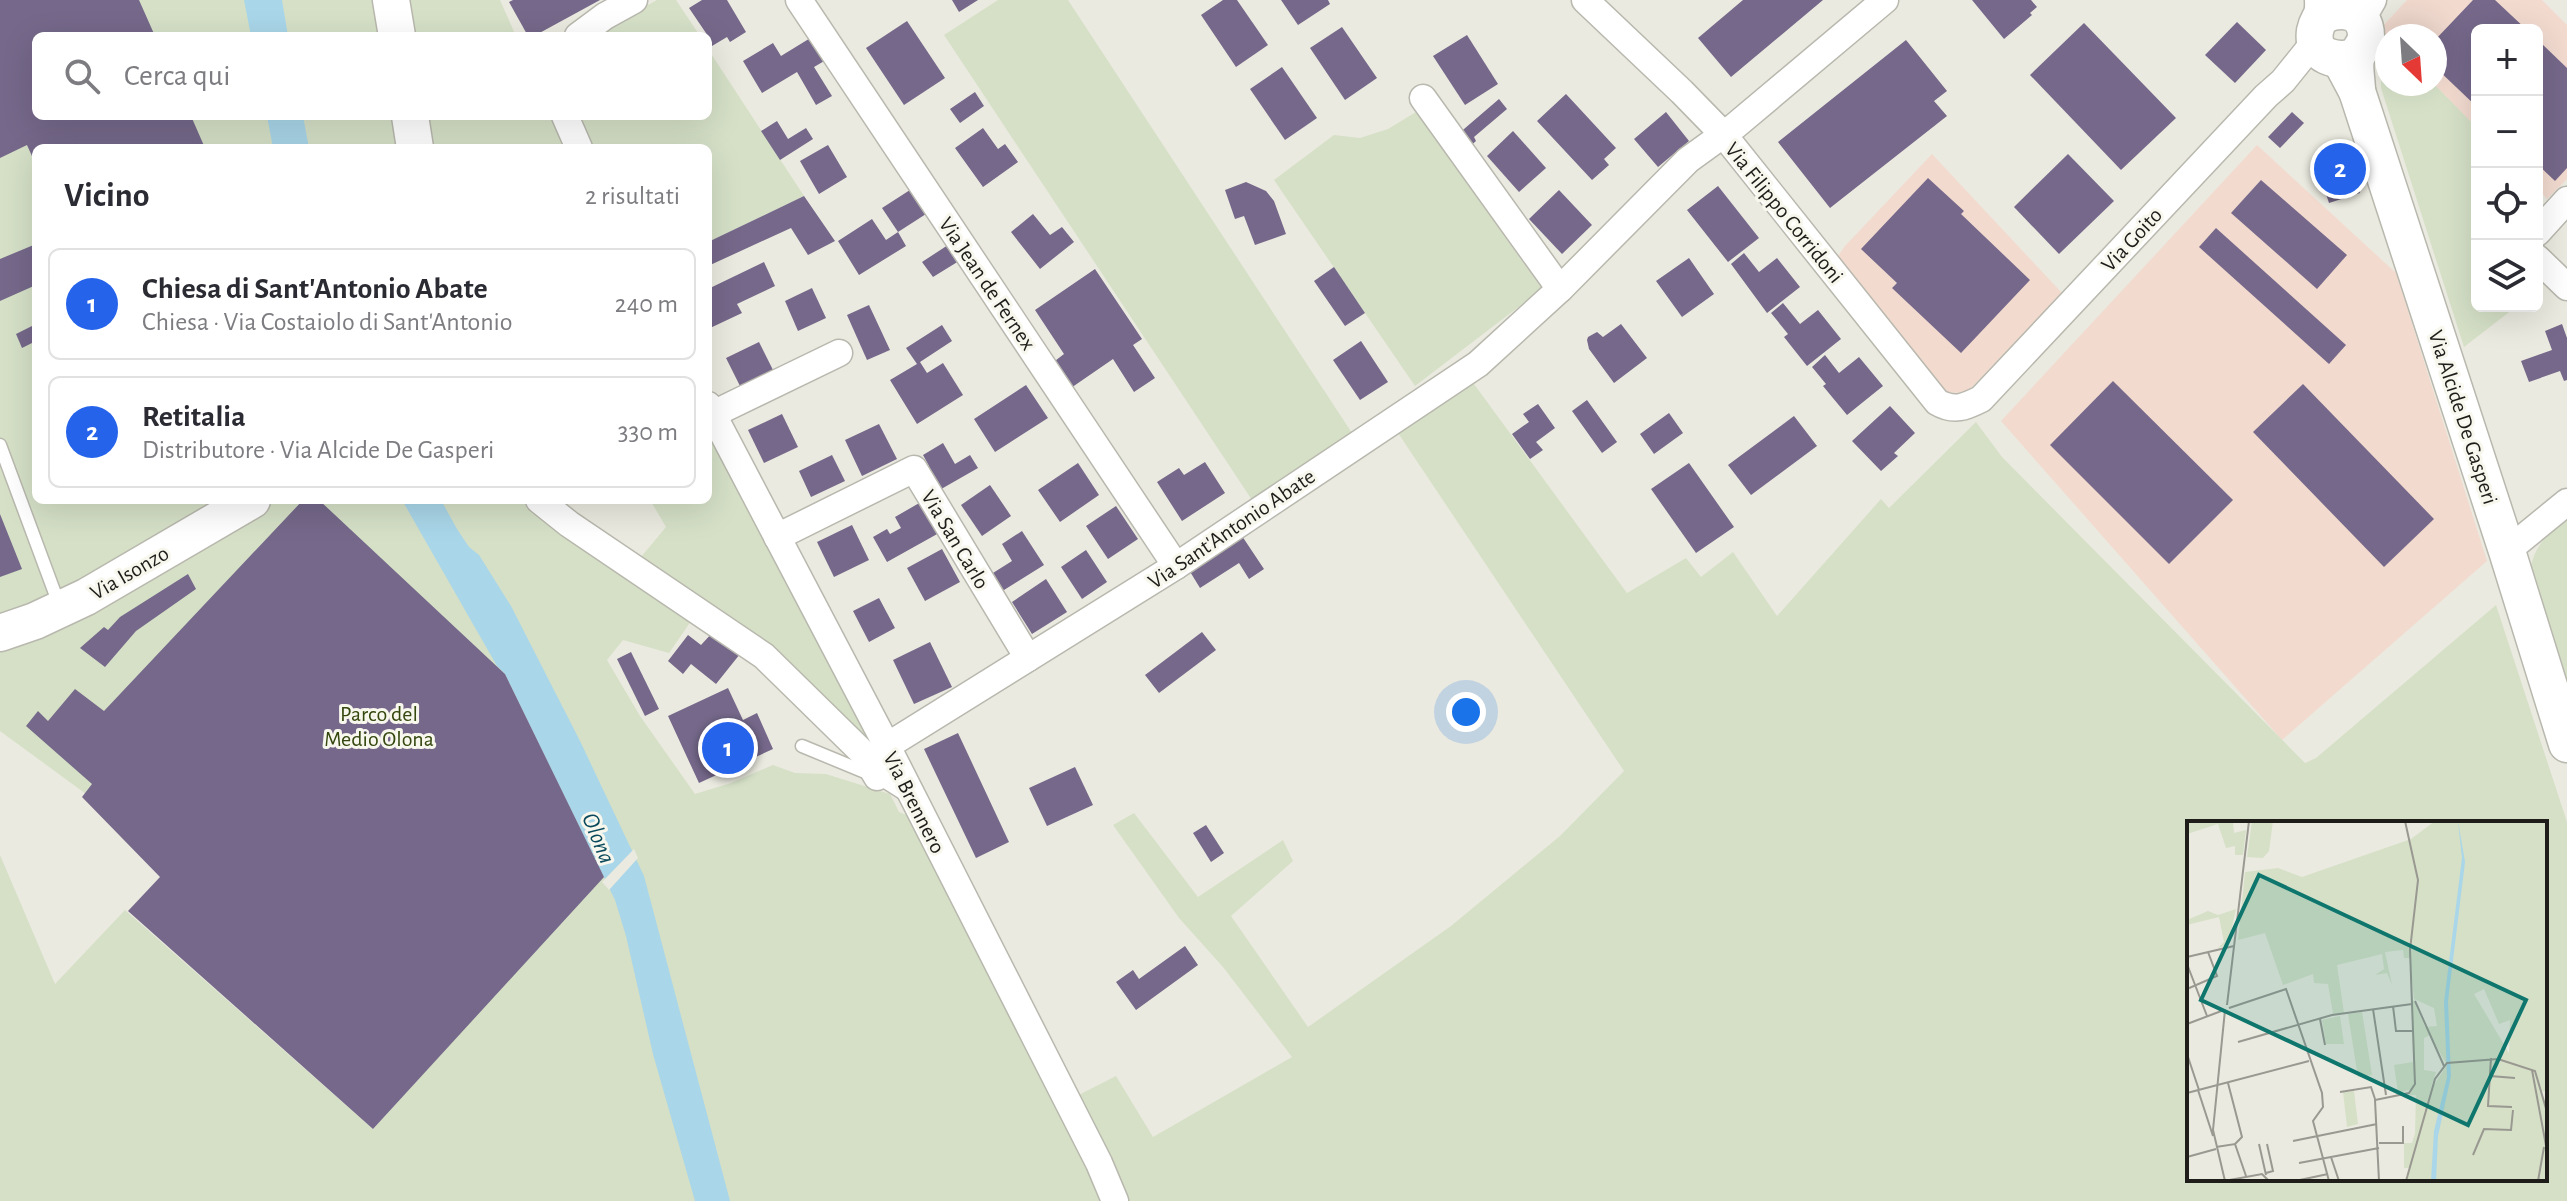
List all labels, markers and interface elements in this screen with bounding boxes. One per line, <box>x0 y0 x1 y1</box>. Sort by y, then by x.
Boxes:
north arrow <box>2375 24 2447 96</box>
map controls <box>2471 24 2543 312</box>
button: + <box>2471 24 2543 96</box>
search box <box>32 32 712 120</box>
icon: search <box>60 54 104 98</box>
text: Cerca qui <box>124 61 230 91</box>
button: − <box>2471 96 2543 168</box>
street label: Via Filippo Corridoni <box>1721 138 1847 287</box>
pin: 2 <box>2314 139 2366 199</box>
button: locate <box>2471 168 2543 240</box>
text: Vicino <box>64 179 150 213</box>
text: 2 risultati <box>585 183 680 209</box>
street label: Via Goito <box>2097 204 2166 276</box>
street label: Via Jean de Fernex <box>935 213 1040 354</box>
button: layers <box>2471 240 2543 312</box>
text: Chiesa di Sant'Antonio Abate <box>142 274 488 304</box>
text: 1 <box>87 291 97 317</box>
text: 240 m <box>615 291 678 317</box>
text: Chiesa · Via Costaiolo di Sant'Antonio <box>142 309 513 335</box>
street label: Via Alcide De Gasperi <box>2425 328 2502 507</box>
text: Retitalia <box>142 402 246 432</box>
text: 2 <box>86 419 98 445</box>
text: 330 m <box>618 419 678 445</box>
text: Distributore · Via Alcide De Gasperi <box>142 437 494 463</box>
street label: Via Sant'Antonio Abate <box>1144 465 1319 593</box>
street label: Via San Carlo <box>917 486 993 593</box>
street label: Via Isonzo <box>86 542 173 604</box>
your location <box>1446 692 1486 732</box>
park label: Parco del Medio Olona <box>324 703 434 750</box>
pin: 1 <box>702 718 754 778</box>
street label: Via Brennero <box>879 748 949 857</box>
water label: Olona <box>577 810 619 867</box>
inset map <box>2187 821 2547 1181</box>

